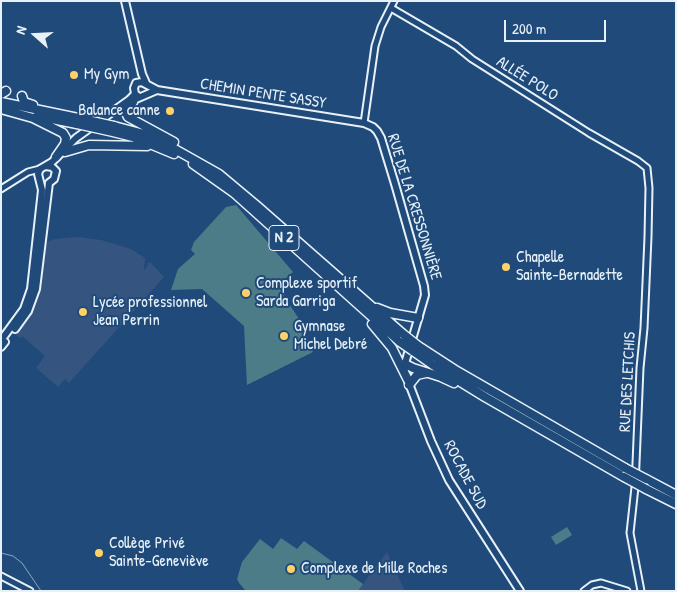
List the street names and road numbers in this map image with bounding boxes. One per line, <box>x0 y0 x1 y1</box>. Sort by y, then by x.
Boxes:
street label: ALLÉE POLO <box>493 53 561 105</box>
street label: CHEMIN PENTE SASSY <box>199 75 327 113</box>
street label: RUE DE LA CRESSONNIÈRE <box>383 132 445 282</box>
road number: N 2 <box>269 226 299 250</box>
street label: RUE DES LETCHIS <box>616 331 640 433</box>
street label: ROCADE SUD <box>439 437 491 513</box>

